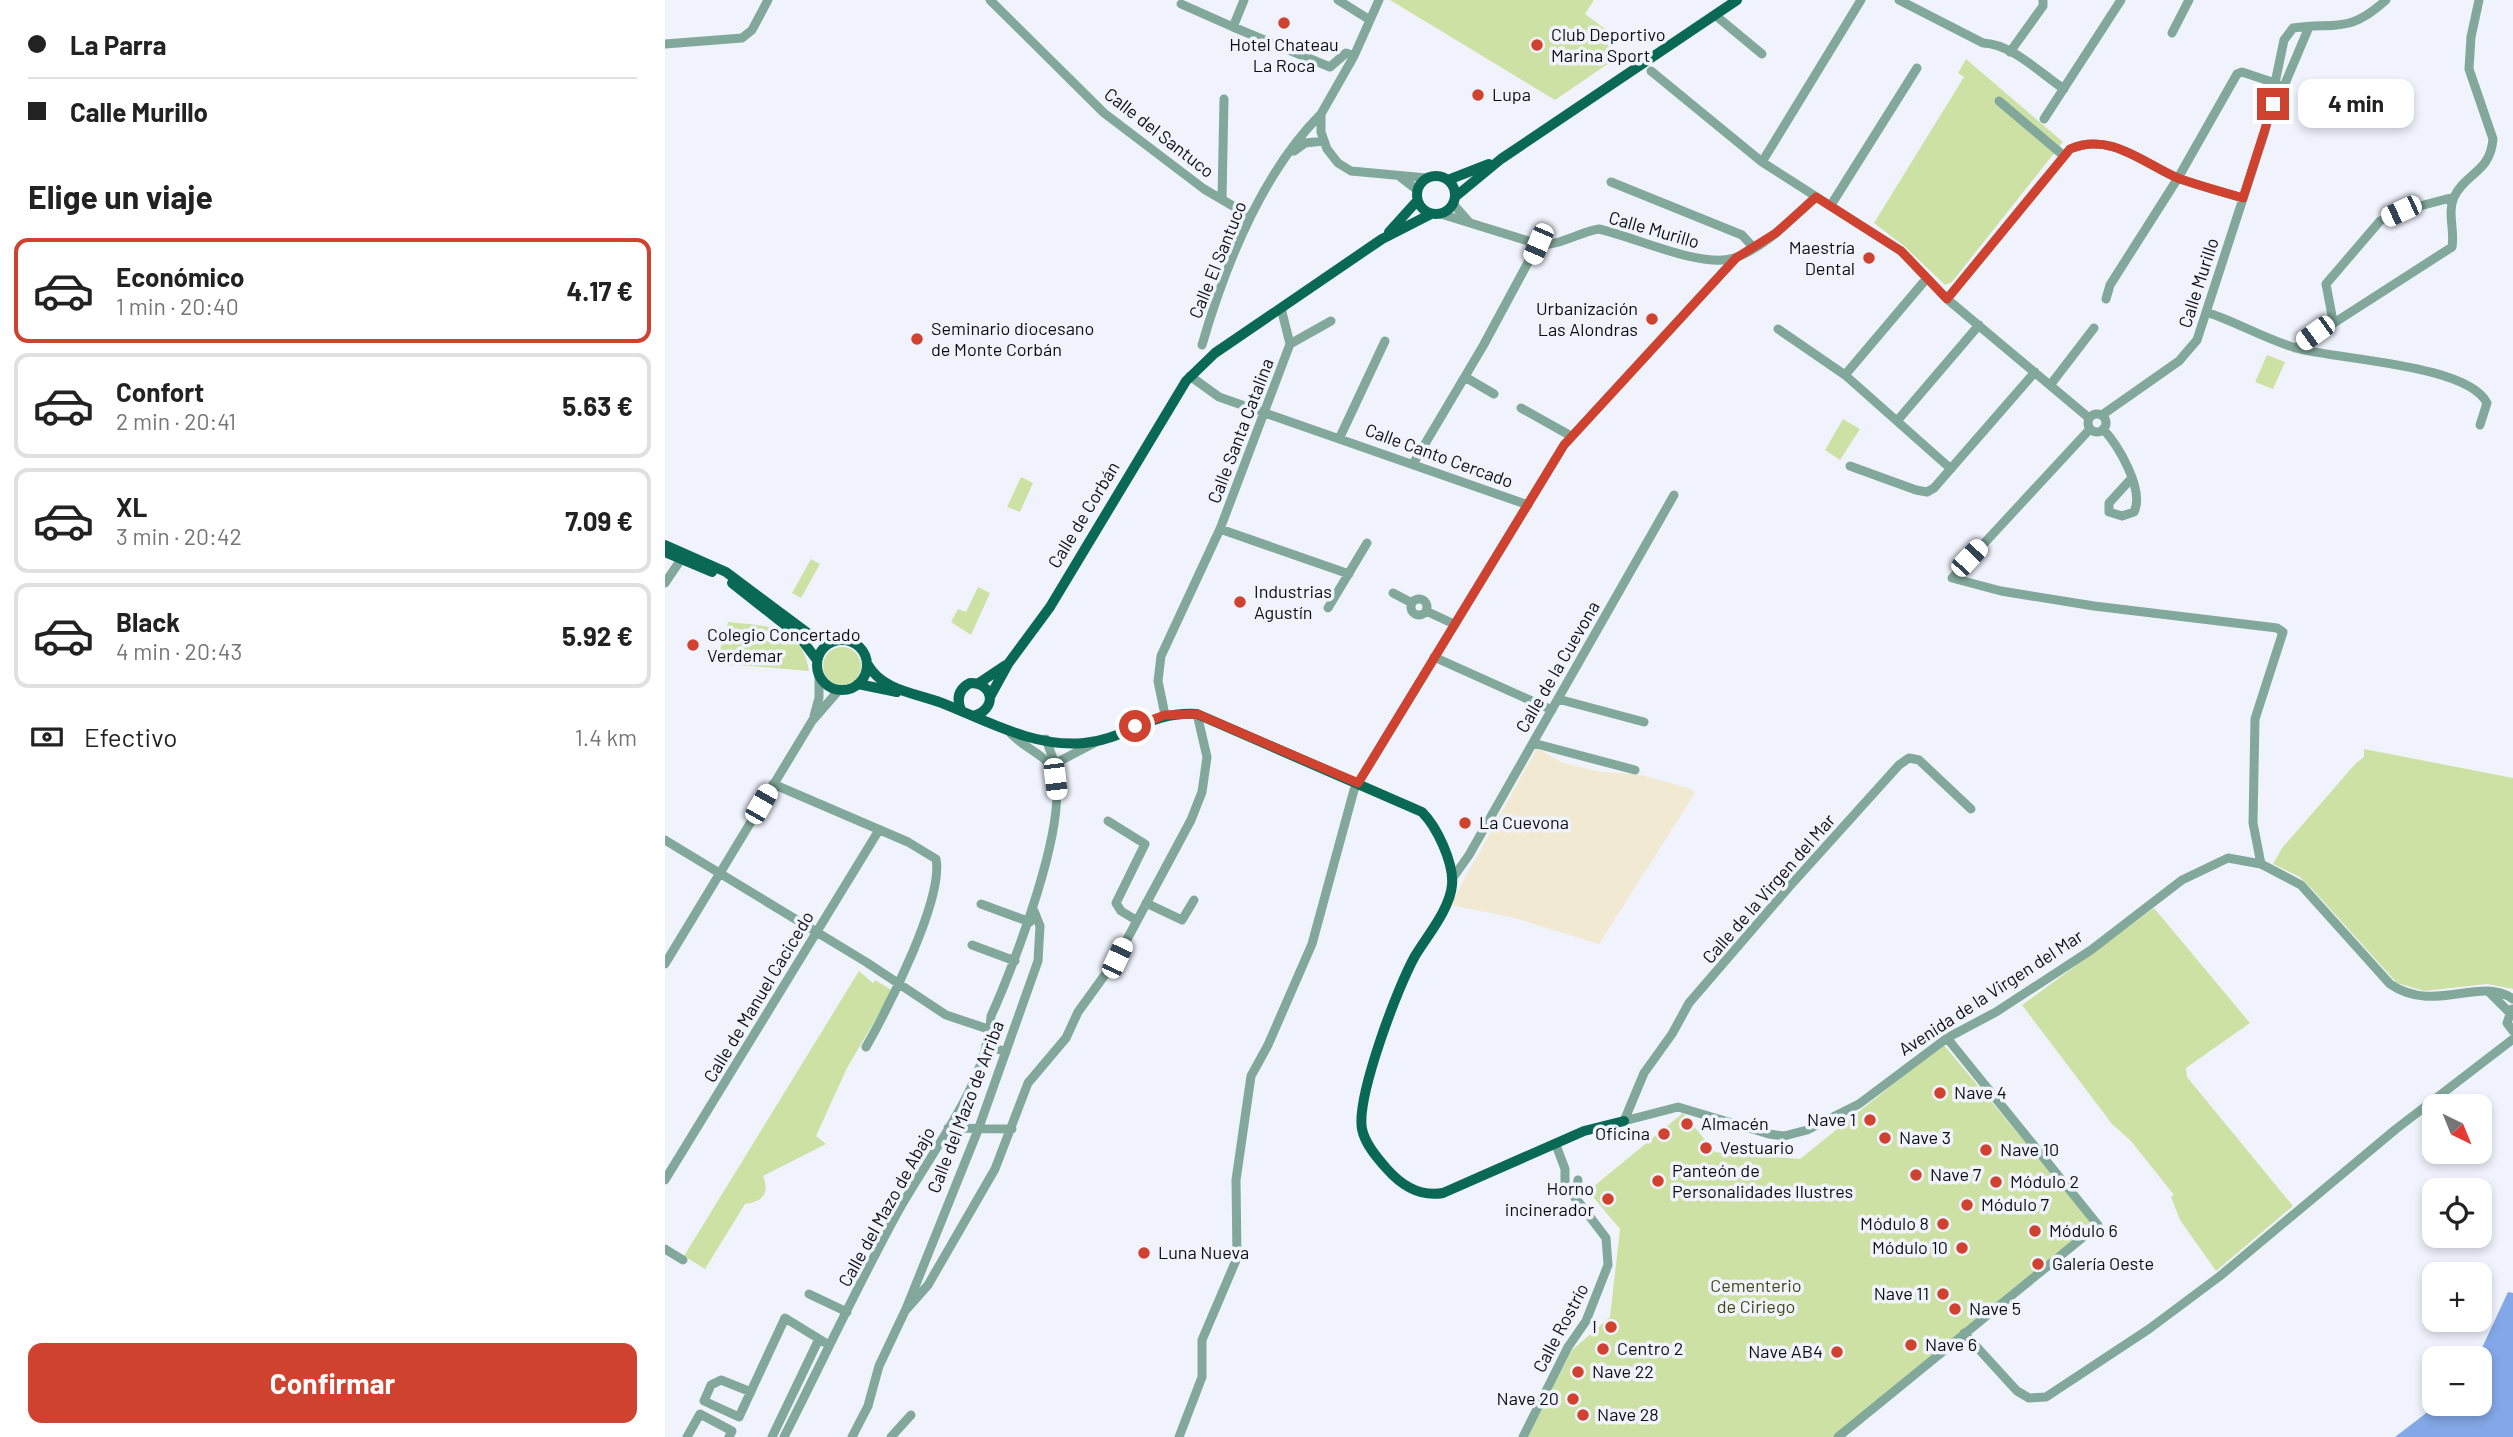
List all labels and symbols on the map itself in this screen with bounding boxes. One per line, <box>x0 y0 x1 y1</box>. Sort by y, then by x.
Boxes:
marker: Hotel Chateau La Roca <box>1276 15 1292 31</box>
place label: Club Deportivo Marina Sport <box>1551 23 1665 66</box>
place label: Hotel Chateau La Roca <box>1229 33 1339 76</box>
marker: Club Deportivo Marina Sport <box>1529 37 1545 53</box>
callout: 4 min <box>2297 80 2413 128</box>
street label: Calle del Santuco <box>1100 83 1219 182</box>
place label: Lupa <box>1492 83 1531 105</box>
marker: Lupa <box>1470 87 1486 103</box>
route end <box>2257 88 2289 120</box>
car <box>2378 193 2425 229</box>
street label: Calle El Santuco <box>1183 198 1251 322</box>
street label: Calle Murillo <box>1606 206 1702 252</box>
car <box>1521 221 1556 267</box>
street label: Calle Murillo <box>2173 235 2223 330</box>
place label: Maestría Dental <box>1789 236 1855 279</box>
marker: Maestría Dental <box>1861 250 1877 266</box>
place label: Urbanización Las Alondras <box>1536 297 1638 340</box>
marker: Urbanización Las Alondras <box>1644 311 1660 327</box>
car <box>2292 312 2339 354</box>
place label: Seminario diocesano de Monte Corbán <box>931 317 1094 360</box>
marker: Seminario diocesano de Monte Corbán <box>909 331 925 347</box>
street label: Calle Santa Catalina <box>1202 355 1278 506</box>
street label: Calle Canto Cercado <box>1362 418 1516 492</box>
street label: Calle de Corbán <box>1043 457 1124 572</box>
car <box>1947 535 1992 581</box>
place label: Industrias Agustín <box>1254 580 1332 623</box>
marker: Industrias Agustín <box>1232 594 1248 610</box>
street label: Calle de la Cuevona <box>1511 597 1604 736</box>
place label: Colegio Concertado Verdemar <box>707 623 860 666</box>
marker: Colegio Concertado Verdemar <box>685 637 701 653</box>
route start <box>1119 710 1151 742</box>
car <box>1043 757 1068 801</box>
car <box>742 781 781 827</box>
street label: Calle de la Virgen del Mar <box>1697 809 1840 968</box>
place label: La Cuevona <box>1479 811 1569 833</box>
marker: La Cuevona <box>1457 815 1473 831</box>
street label: Calle de Manuel Cacicedo <box>698 907 818 1086</box>
street label: Avenida de la Virgen del Mar <box>1894 924 2087 1060</box>
car <box>1099 935 1136 981</box>
street label: Calle del Mazo de Arriba <box>922 1017 1008 1196</box>
place label: Nave 4 <box>1954 1081 2007 1103</box>
marker: Nave 4 <box>1932 1085 1948 1101</box>
north arrow <box>2422 1094 2492 1164</box>
place label: Nave 1 <box>1807 1108 1856 1130</box>
place label: Almacén <box>1701 1112 1769 1134</box>
marker: Nave 1 <box>1862 1112 1878 1128</box>
marker: Almacén <box>1679 1116 1695 1132</box>
place label: Oficina <box>1595 1122 1650 1144</box>
street label: Calle del Mazo de Abajo <box>833 1123 939 1290</box>
marker: Oficina <box>1656 1126 1672 1142</box>
place label: Nave 3 <box>1899 1126 1951 1148</box>
marker: Nave 3 <box>1877 1130 1893 1146</box>
place label: Vestuario <box>1720 1136 1794 1158</box>
place label: Nave 10 <box>2000 1138 2059 1160</box>
marker: Vestuario <box>1698 1140 1714 1156</box>
marker: Nave 10 <box>1978 1142 1994 1158</box>
place label: Panteón de Personalidades Ilustres <box>1672 1159 1853 1202</box>
place label: Nave 7 <box>1930 1163 1982 1185</box>
marker: Nave 7 <box>1908 1167 1924 1183</box>
place label: Módulo 2 <box>2010 1170 2079 1192</box>
marker: Panteón de Personalidades Ilustres <box>1650 1173 1666 1189</box>
marker: Módulo 2 <box>1988 1174 2004 1190</box>
place label: Horno incinerador <box>1505 1177 1594 1220</box>
marker: Horno incinerador <box>1600 1191 1616 1207</box>
place label: Módulo 7 <box>1981 1193 2050 1215</box>
marker: Módulo 7 <box>1959 1197 1975 1213</box>
place label: Módulo 8 <box>1860 1212 1929 1234</box>
marker: Módulo 8 <box>1935 1216 1951 1232</box>
place label: Módulo 6 <box>2049 1219 2118 1241</box>
marker: Módulo 6 <box>2027 1223 2043 1239</box>
place label: Módulo 10 <box>1872 1236 1948 1258</box>
marker: Módulo 10 <box>1954 1240 1970 1256</box>
place label: Luna Nueva <box>1158 1241 1249 1263</box>
marker: Luna Nueva <box>1136 1245 1152 1261</box>
place label: Galería Oeste <box>2052 1252 2154 1274</box>
marker: Galería Oeste <box>2030 1256 2046 1272</box>
park label: Cementerio de Ciriego <box>1710 1274 1802 1317</box>
street label: Calle Rostrío <box>1527 1279 1593 1376</box>
place label: Nave 11 <box>1874 1282 1929 1304</box>
marker: Nave 11 <box>1935 1286 1951 1302</box>
place label: Nave 5 <box>1969 1297 2021 1319</box>
marker: Nave 5 <box>1947 1301 1963 1317</box>
place label: I <box>1592 1315 1597 1337</box>
marker: I <box>1603 1319 1619 1335</box>
place label: Nave 6 <box>1925 1333 1977 1355</box>
place label: Centro 2 <box>1617 1337 1683 1359</box>
marker: Nave 6 <box>1903 1337 1919 1353</box>
place label: Nave AB4 <box>1748 1340 1823 1362</box>
marker: Centro 2 <box>1595 1341 1611 1357</box>
marker: Nave AB4 <box>1829 1344 1845 1360</box>
place label: Nave 22 <box>1592 1360 1654 1382</box>
marker: Nave 22 <box>1570 1364 1586 1380</box>
place label: Nave 20 <box>1496 1387 1559 1409</box>
marker: Nave 20 <box>1565 1391 1581 1407</box>
place label: Nave 28 <box>1597 1403 1659 1425</box>
marker: Nave 28 <box>1575 1407 1591 1423</box>

